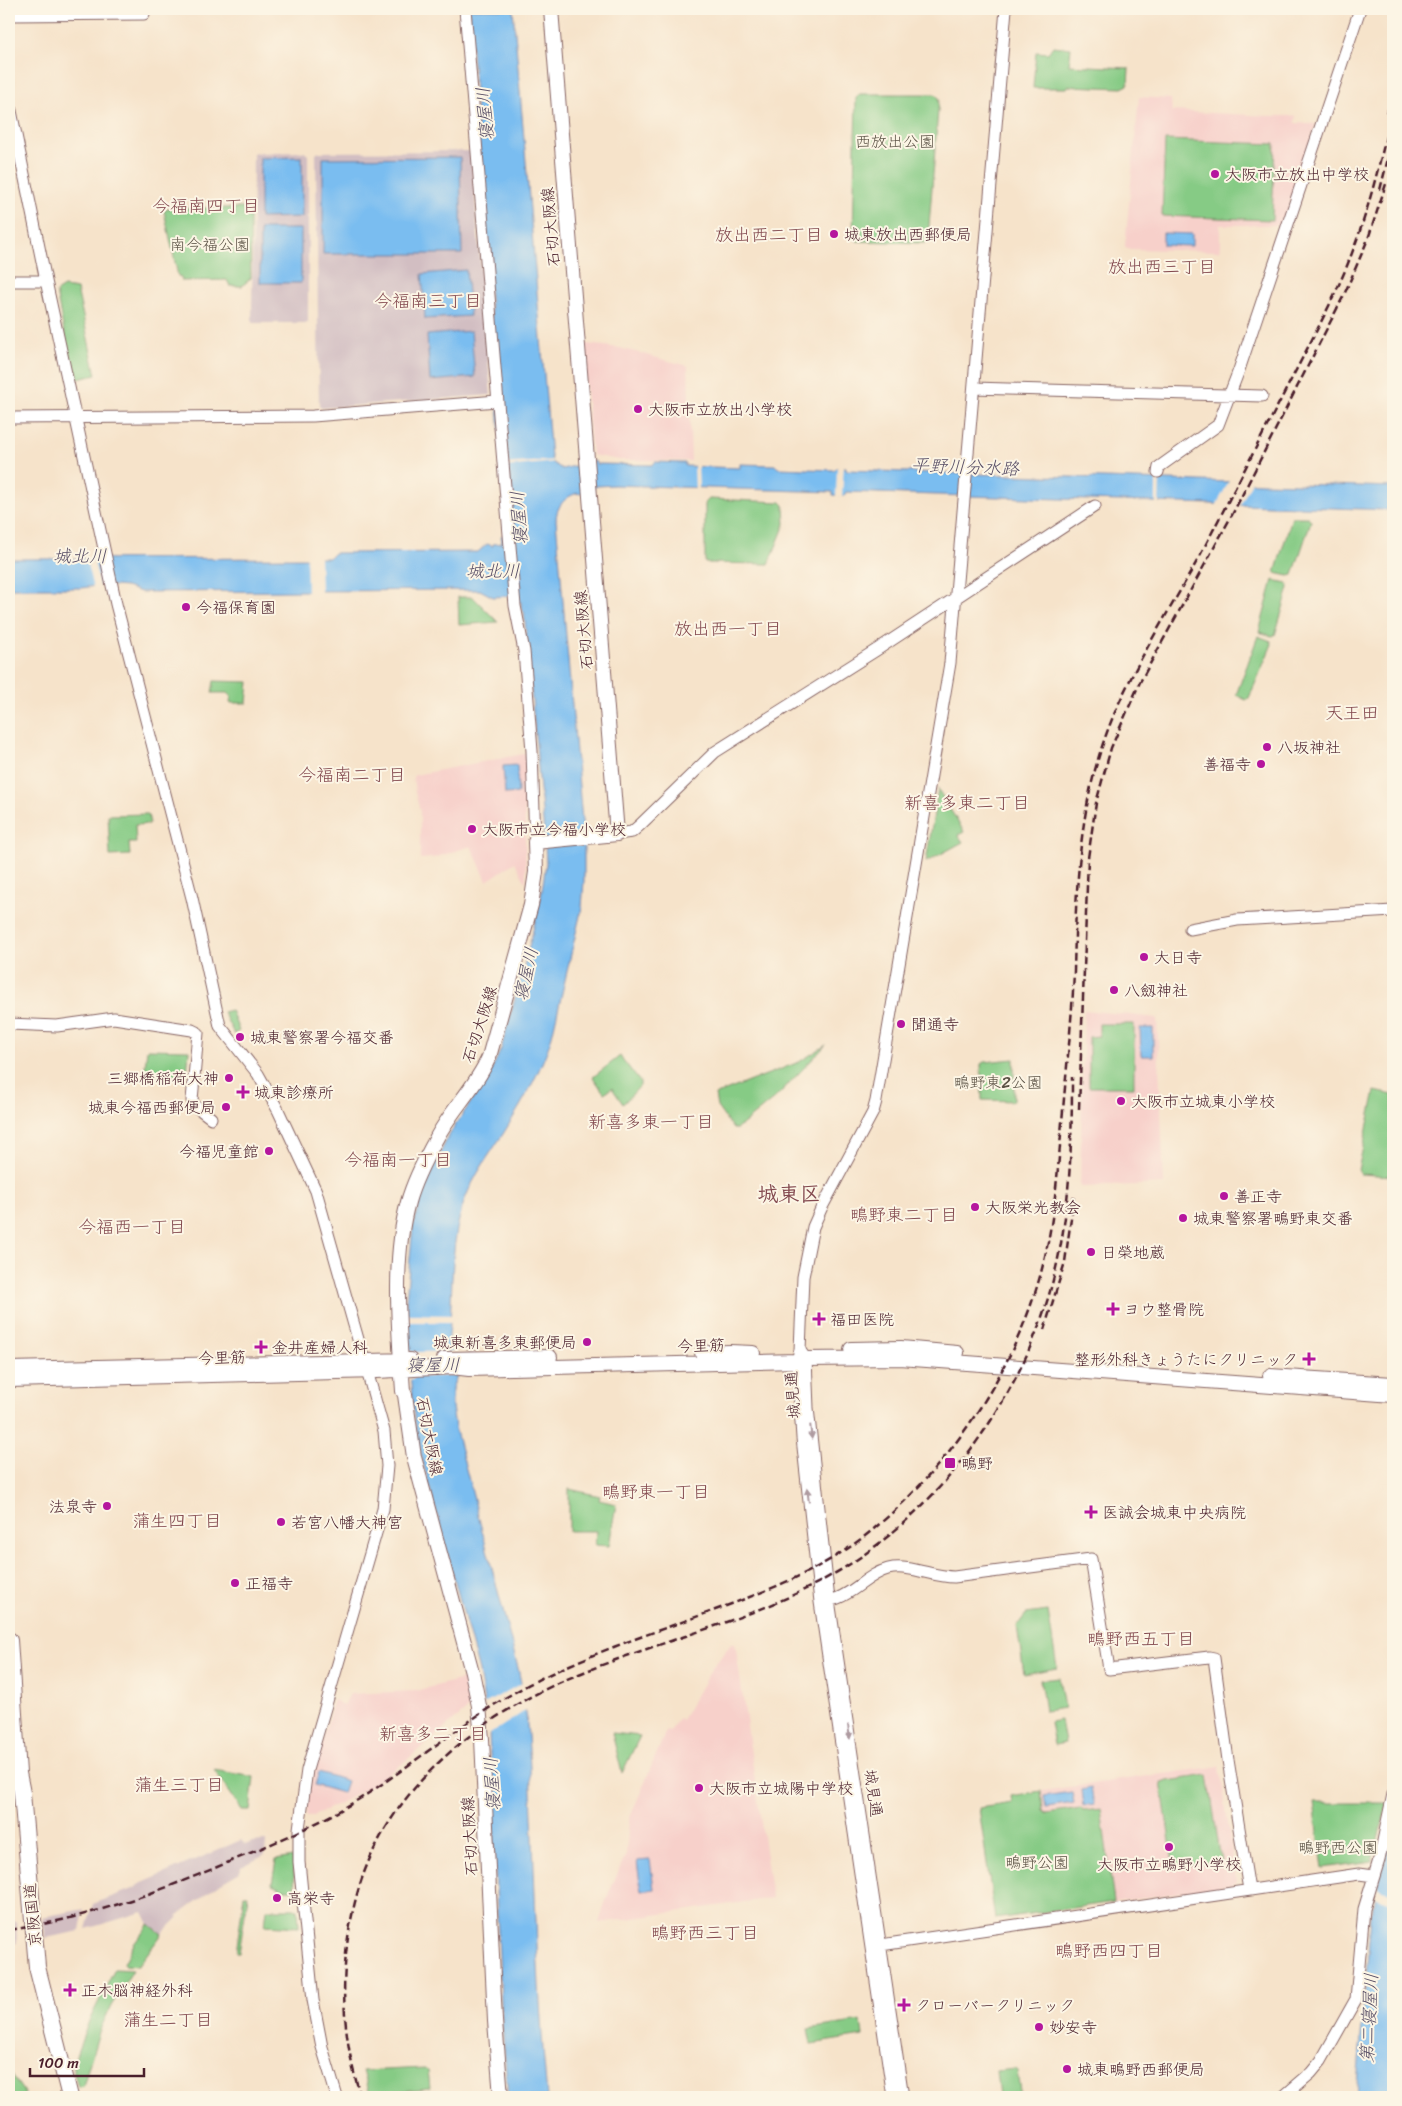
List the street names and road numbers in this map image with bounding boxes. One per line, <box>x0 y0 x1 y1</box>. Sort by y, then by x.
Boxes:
street label: 石切大阪線 <box>533 186 568 268</box>
street label: 石切大阪線 <box>566 589 601 671</box>
street label: 石切大阪線 <box>453 982 506 1067</box>
street label: 今里筋 <box>677 1331 725 1360</box>
street label: 今里筋 <box>198 1343 246 1372</box>
street label: 城見通 <box>776 1370 809 1420</box>
street label: 石切大阪線 <box>408 1394 451 1478</box>
street label: 城見通 <box>856 1767 891 1819</box>
street label: 石切大阪線 <box>453 1795 486 1877</box>
street label: 京阪国道 <box>15 1882 50 1948</box>

